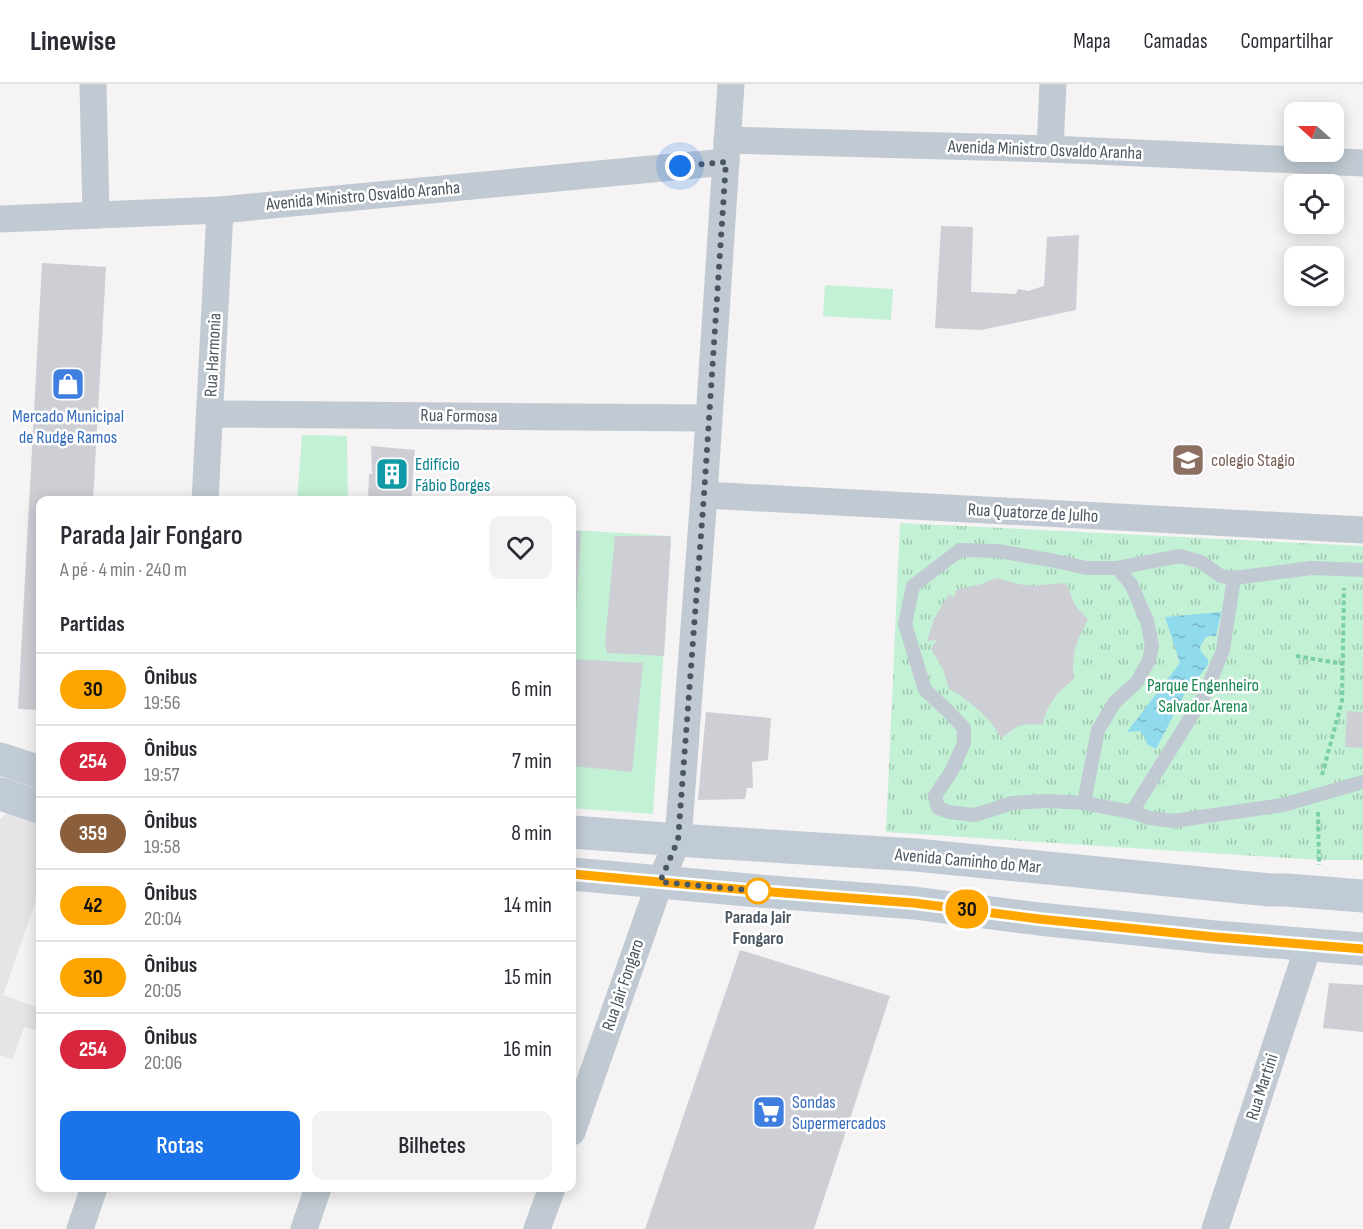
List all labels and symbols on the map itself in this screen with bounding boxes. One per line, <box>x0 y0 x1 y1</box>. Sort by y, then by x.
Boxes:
north arrow <box>1284 102 1344 162</box>
street label: Avenida Ministro Osvaldo Aranha <box>946 136 1143 164</box>
your location <box>665 151 695 181</box>
street label: Avenida Ministro Osvaldo Aranha <box>264 177 461 215</box>
street label: Rua Harmonia <box>200 313 226 397</box>
shop icon: Mercado Municipal de Rudge Ramos <box>50 366 86 402</box>
street label: Rua Formosa <box>420 405 498 427</box>
place label: Mercado Municipal de Rudge Ramos <box>12 406 124 448</box>
school or university icon: colegio Stagio <box>1170 442 1206 478</box>
place label: colegio Stagio <box>1211 450 1295 471</box>
place label: Edifício Fábio Borges <box>415 454 491 496</box>
building icon: Edifício Fábio Borges <box>374 456 410 492</box>
street label: Rua Quatorze de Julho <box>967 499 1099 527</box>
park label: Parque Engenheiro Salvador Arena <box>1147 675 1259 717</box>
street label: Avenida Caminho do Mar <box>893 844 1042 878</box>
marker: Parada Jair Fongaro <box>745 878 771 904</box>
line badge: 30 <box>940 890 994 928</box>
place label: Parada Jair Fongaro <box>725 907 792 949</box>
street label: Rua Jair Fongaro <box>598 936 648 1034</box>
street label: Rua Martini <box>1241 1051 1283 1123</box>
place label: Sondas Supermercados <box>792 1092 886 1134</box>
supermarket icon: Sondas Supermercados <box>751 1094 787 1130</box>

